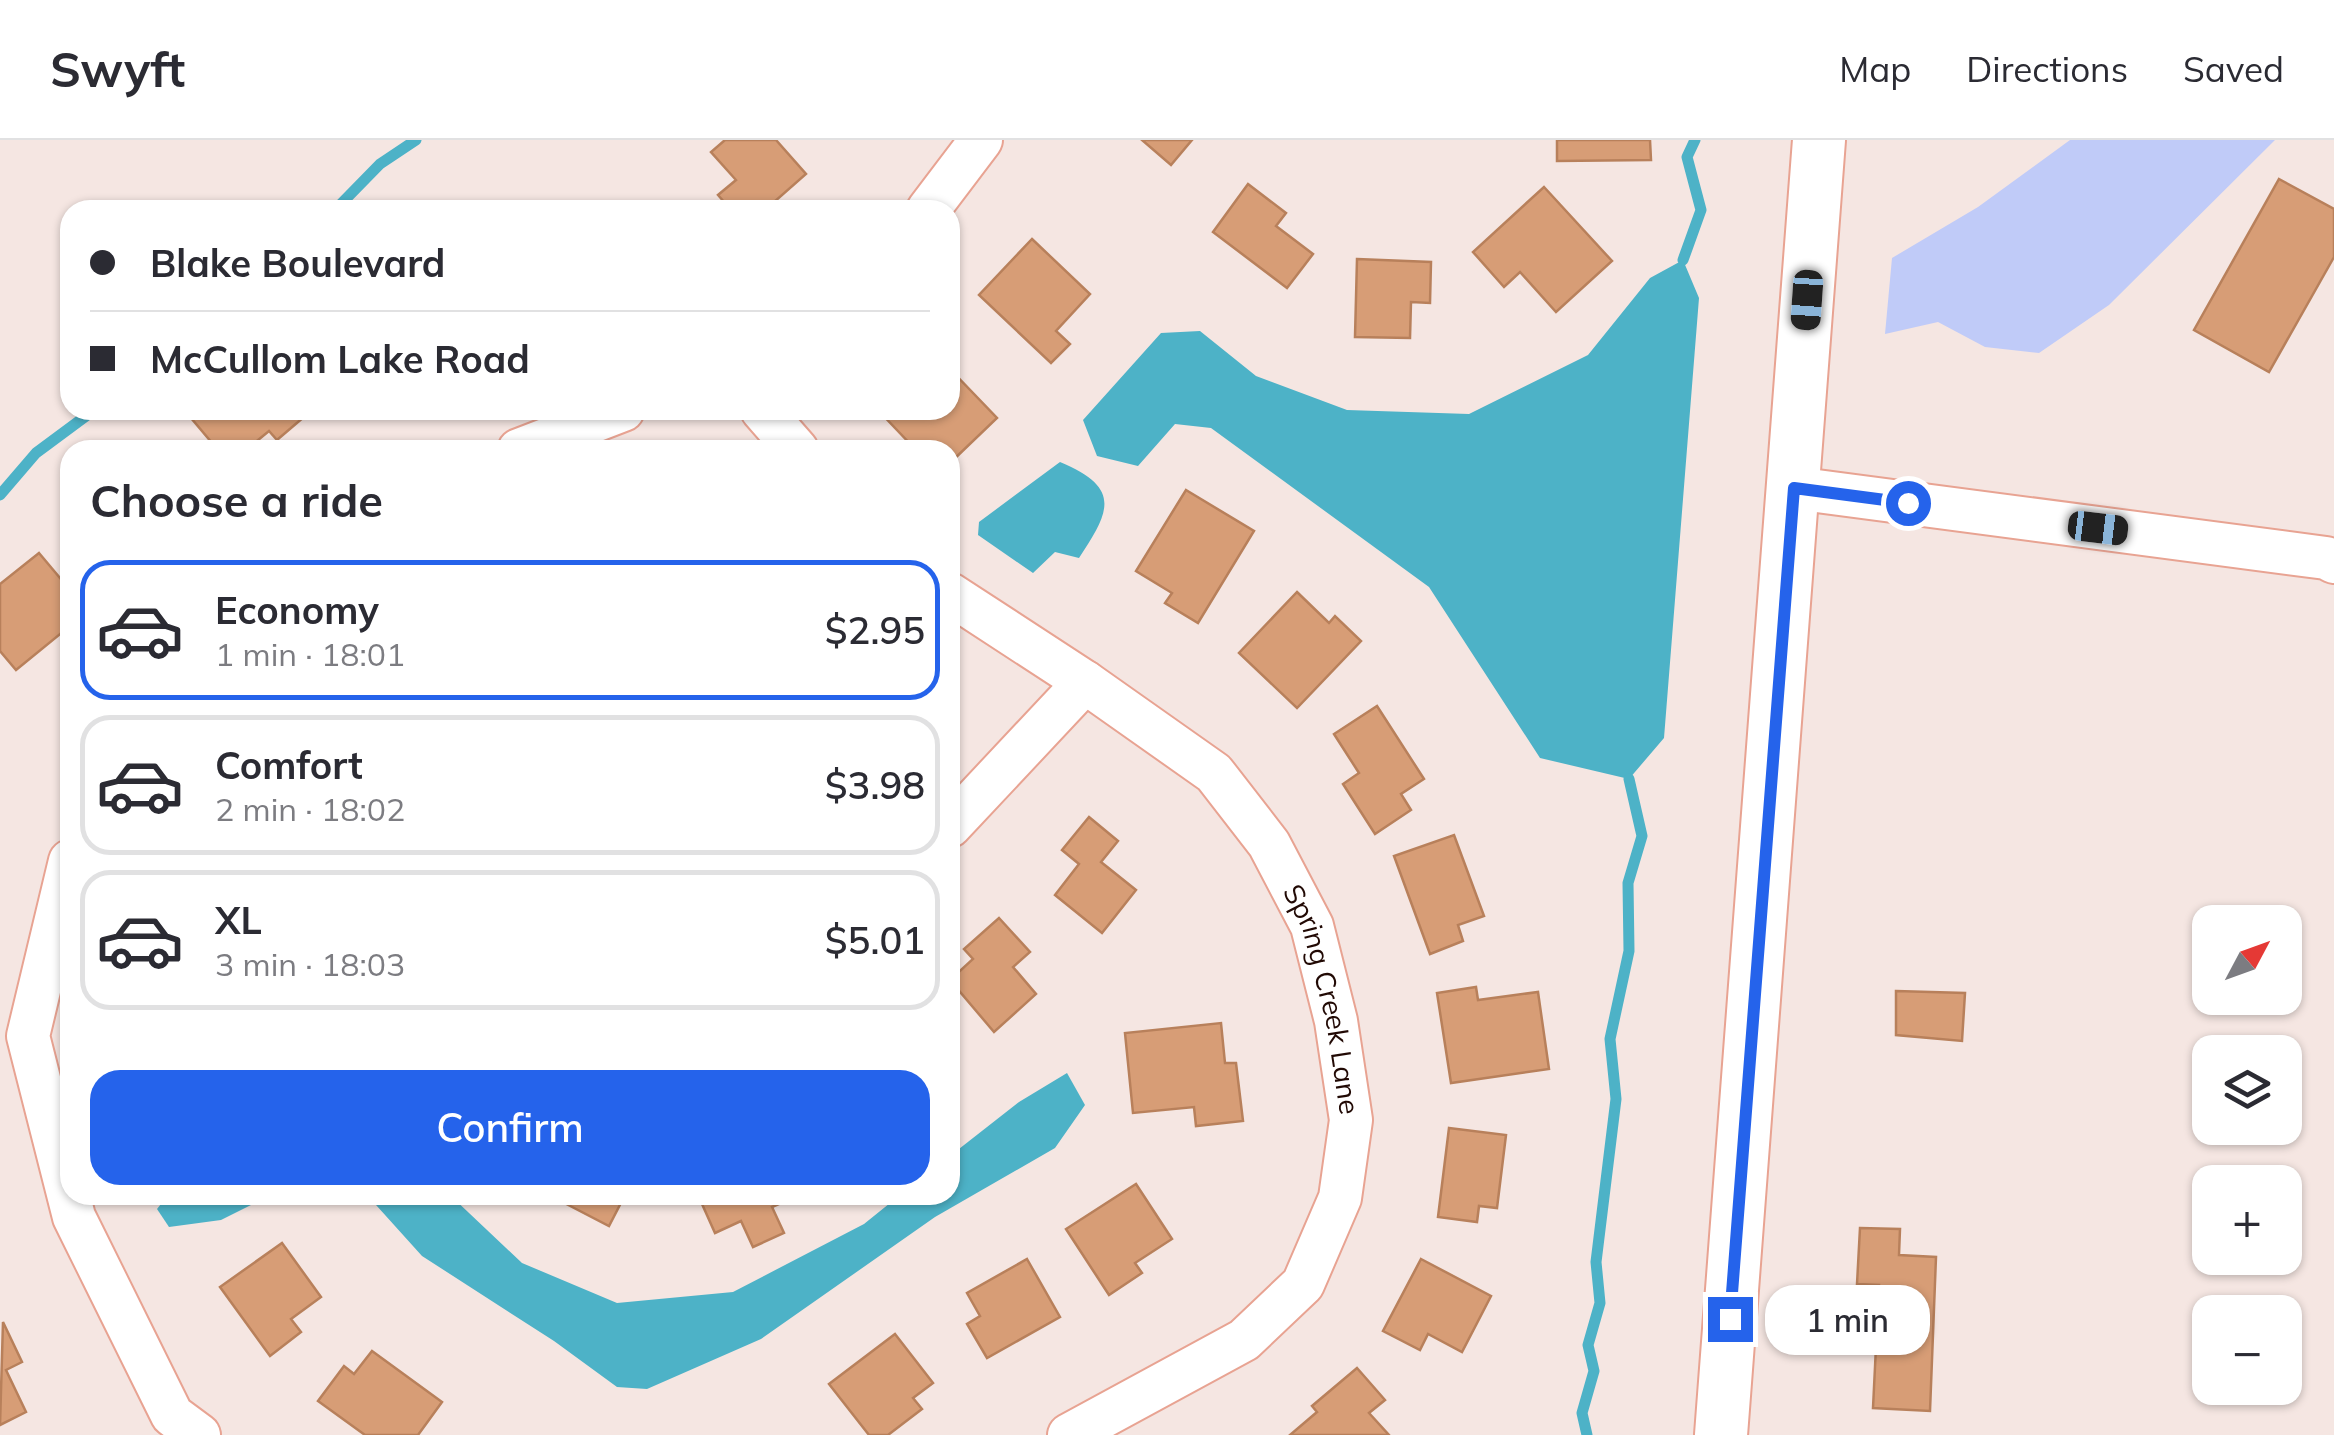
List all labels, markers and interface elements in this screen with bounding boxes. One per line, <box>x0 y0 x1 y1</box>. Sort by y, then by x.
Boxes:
text: Swyft <box>50 39 185 99</box>
text: Map <box>1839 47 1911 91</box>
text: Directions <box>1966 47 2128 91</box>
text: Saved <box>2183 47 2284 91</box>
text: Blake Boulevard <box>150 239 445 287</box>
car <box>1790 269 1824 331</box>
text: McCullom Lake Road <box>150 335 530 383</box>
text: Choose a ride <box>90 472 383 528</box>
route start <box>1886 481 1931 526</box>
car <box>2066 509 2130 547</box>
icon: car <box>95 585 185 675</box>
text: Economy <box>215 586 379 634</box>
text: $2.95 <box>825 606 925 654</box>
text: 1 min · 18:01 <box>215 634 405 674</box>
icon: car <box>95 740 185 830</box>
text: Comfort <box>215 741 363 789</box>
text: $3.98 <box>825 761 925 809</box>
text: 2 min · 18:02 <box>215 789 405 829</box>
street label: Spring Creek Lane <box>1276 878 1368 1116</box>
icon: car <box>95 895 185 985</box>
text: XL <box>215 896 262 944</box>
north arrow <box>2192 905 2302 1015</box>
map controls <box>2192 905 2302 1405</box>
text: $5.01 <box>825 916 925 964</box>
text: 3 min · 18:03 <box>215 944 405 984</box>
button: layers <box>2192 1035 2302 1145</box>
button: Confirm <box>90 1070 930 1185</box>
button: + <box>2192 1165 2302 1275</box>
callout: 1 min <box>1765 1284 1930 1354</box>
button: − <box>2192 1295 2302 1405</box>
route end <box>1708 1297 1753 1342</box>
text: 1 min <box>1806 1300 1889 1340</box>

